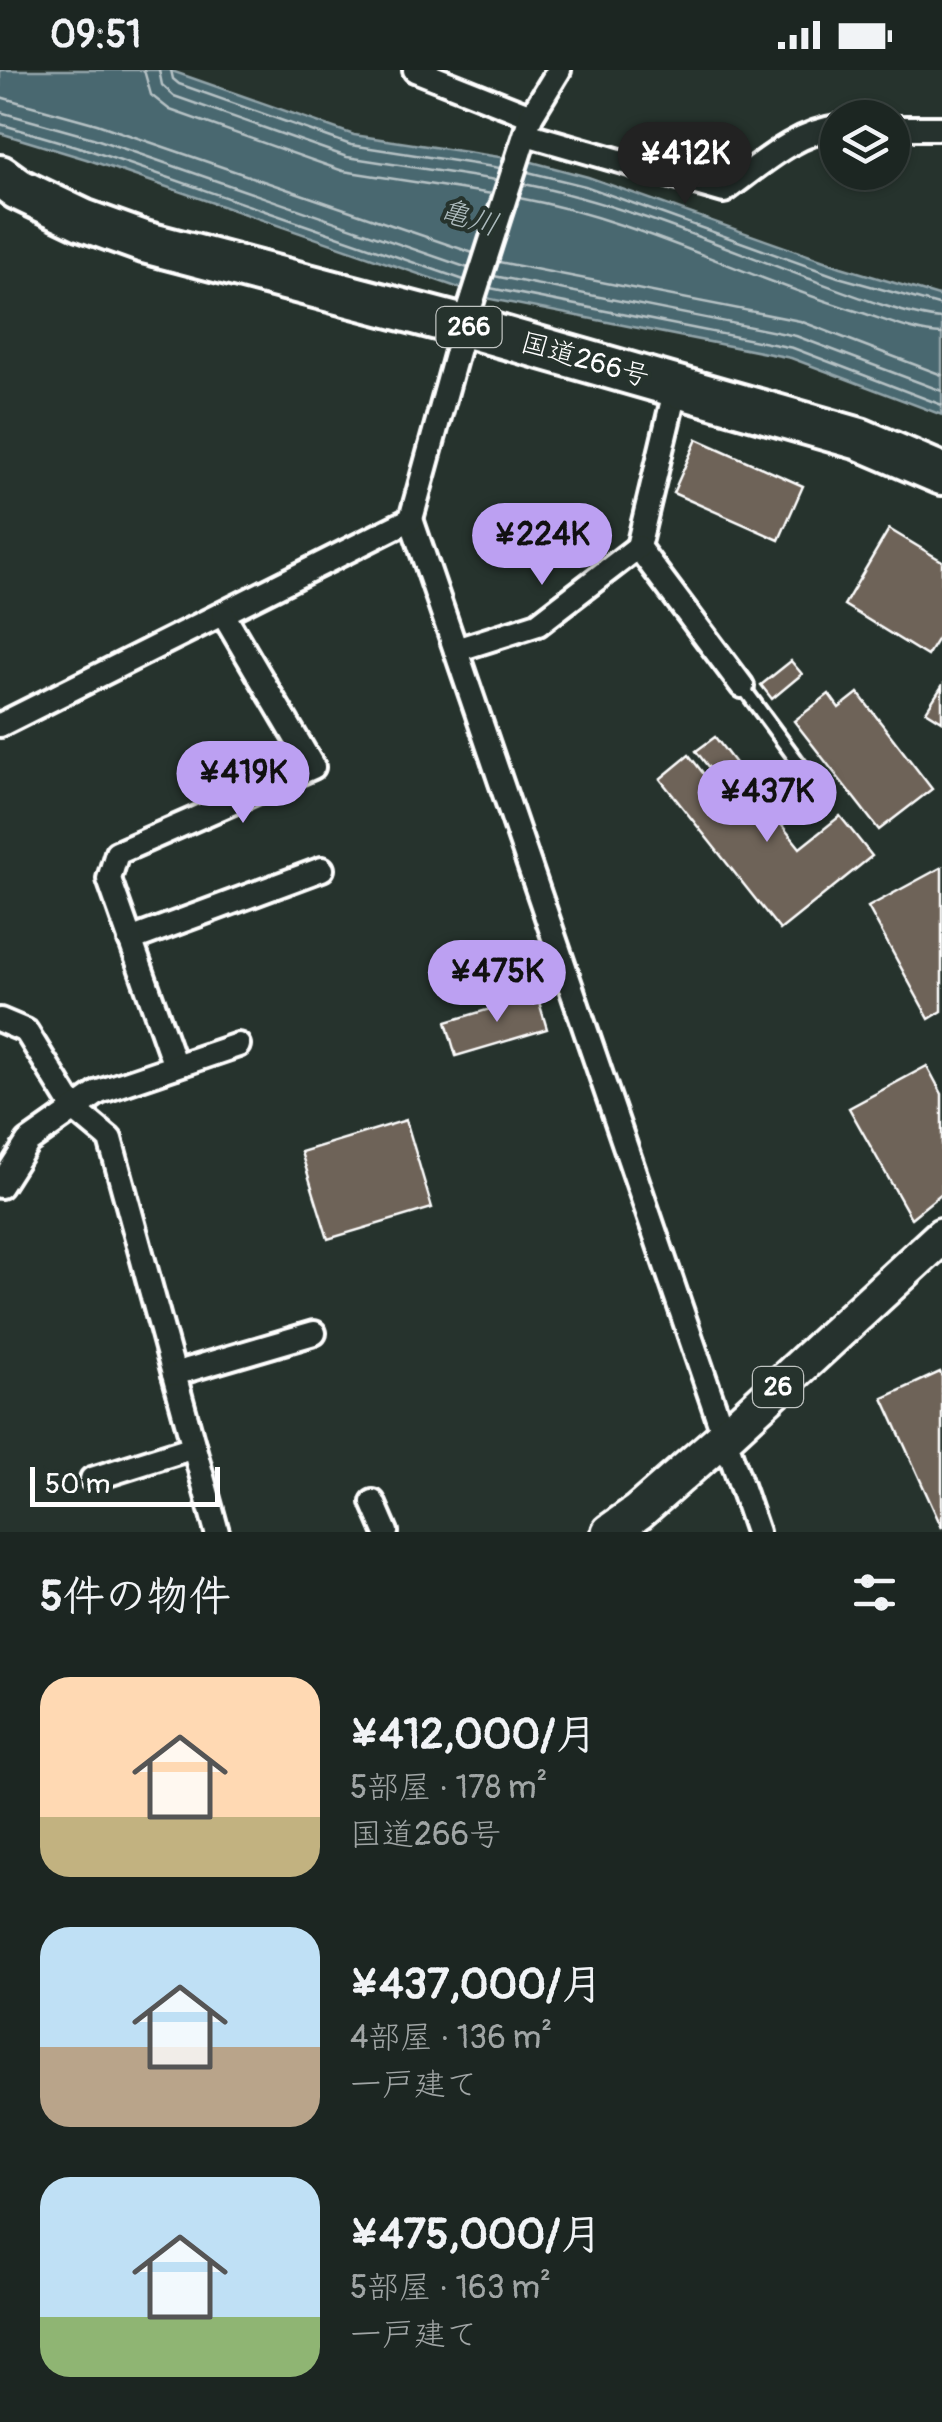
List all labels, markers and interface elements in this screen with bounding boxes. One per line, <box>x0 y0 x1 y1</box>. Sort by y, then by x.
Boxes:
text: 09:51 <box>50 11 141 59</box>
map controls <box>820 100 910 190</box>
button: layers <box>820 100 910 190</box>
pin: ¥412K <box>615 122 755 207</box>
text: ¥412K <box>640 134 730 174</box>
water label: 亀川 <box>435 192 503 244</box>
road number: 266 <box>436 307 502 347</box>
street label: 国道266号 <box>517 325 653 395</box>
pin: ¥224K <box>472 503 612 588</box>
text: ¥224K <box>494 515 590 555</box>
pin: ¥419K <box>173 741 313 826</box>
text: ¥419K <box>198 753 288 793</box>
pin: ¥437K <box>697 760 837 845</box>
text: ¥437K <box>720 772 814 812</box>
pin: ¥475K <box>427 940 567 1025</box>
text: ¥475K <box>450 952 544 992</box>
road number: 26 <box>753 1367 803 1407</box>
scale bar <box>30 1462 220 1506</box>
text: 50 m <box>45 1467 110 1502</box>
icon: filters <box>847 1565 902 1620</box>
text: 5件の物件 <box>40 1571 231 1623</box>
text: ¥412,000/月 <box>350 1709 597 1761</box>
icon: home <box>120 1717 240 1837</box>
text: 5部屋 · 178 m² <box>350 1768 547 1808</box>
text: 国道266号 <box>350 1815 501 1855</box>
text: ¥437,000/月 <box>350 1959 603 2011</box>
icon: home <box>120 1967 240 2087</box>
text: 4部屋 · 136 m² <box>350 2018 552 2058</box>
text: 一戸建て <box>350 2065 478 2105</box>
text: ¥475,000/月 <box>350 2209 602 2261</box>
icon: home <box>120 2217 240 2337</box>
text: 5部屋 · 163 m² <box>350 2268 551 2308</box>
text: 一戸建て <box>350 2315 478 2355</box>

